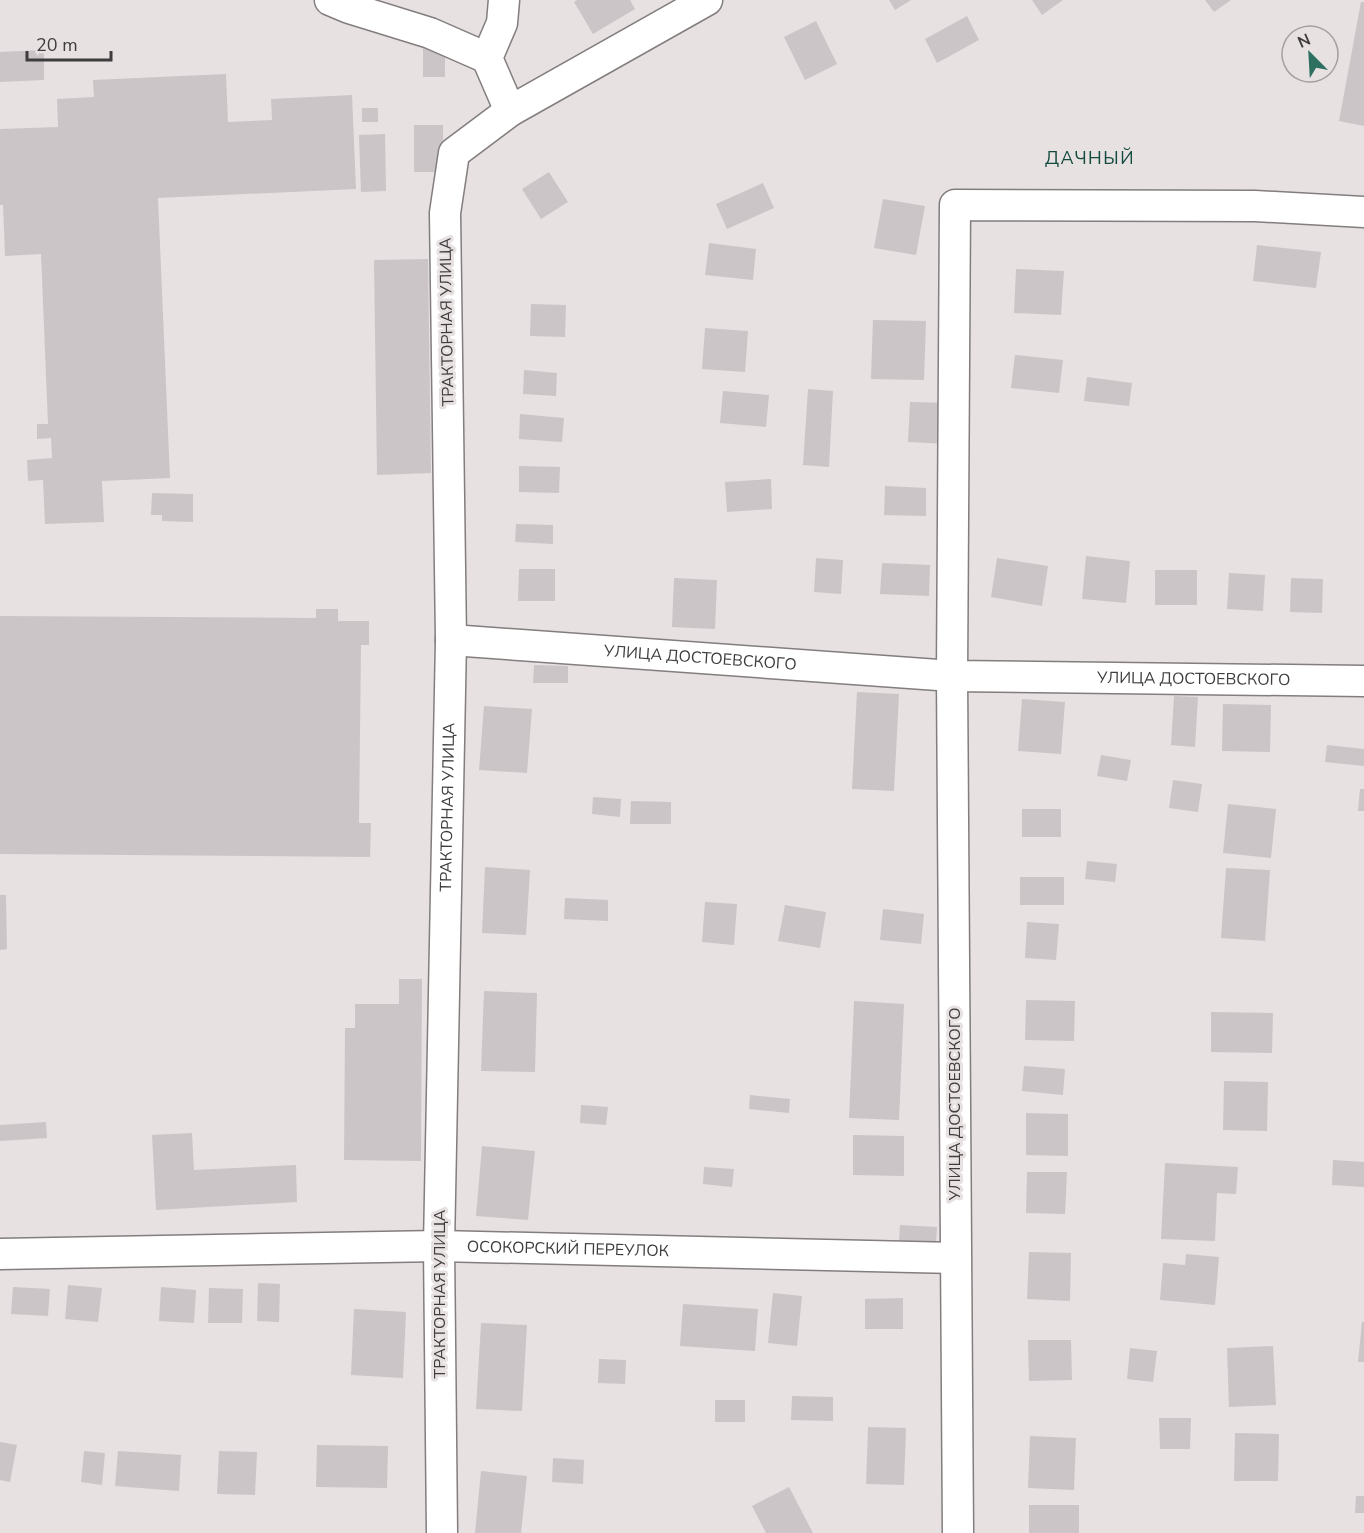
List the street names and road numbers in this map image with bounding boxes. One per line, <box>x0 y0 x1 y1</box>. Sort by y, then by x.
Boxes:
street label: ТРАКТОРНАЯ УЛИЦА <box>435 237 459 407</box>
street label: УЛИЦА ДОСТОЕВСКОГО <box>602 640 798 676</box>
street label: УЛИЦА ДОСТОЕВСКОГО <box>1096 667 1290 691</box>
street label: ТРАКТОРНАЯ УЛИЦА <box>435 722 460 892</box>
street label: УЛИЦА ДОСТОЕВСКОГО <box>944 1007 966 1202</box>
street label: ТРАКТОРНАЯ УЛИЦА <box>429 1209 451 1378</box>
street label: ОСОКОРСКИЙ ПЕРЕУЛОК <box>467 1236 670 1262</box>

